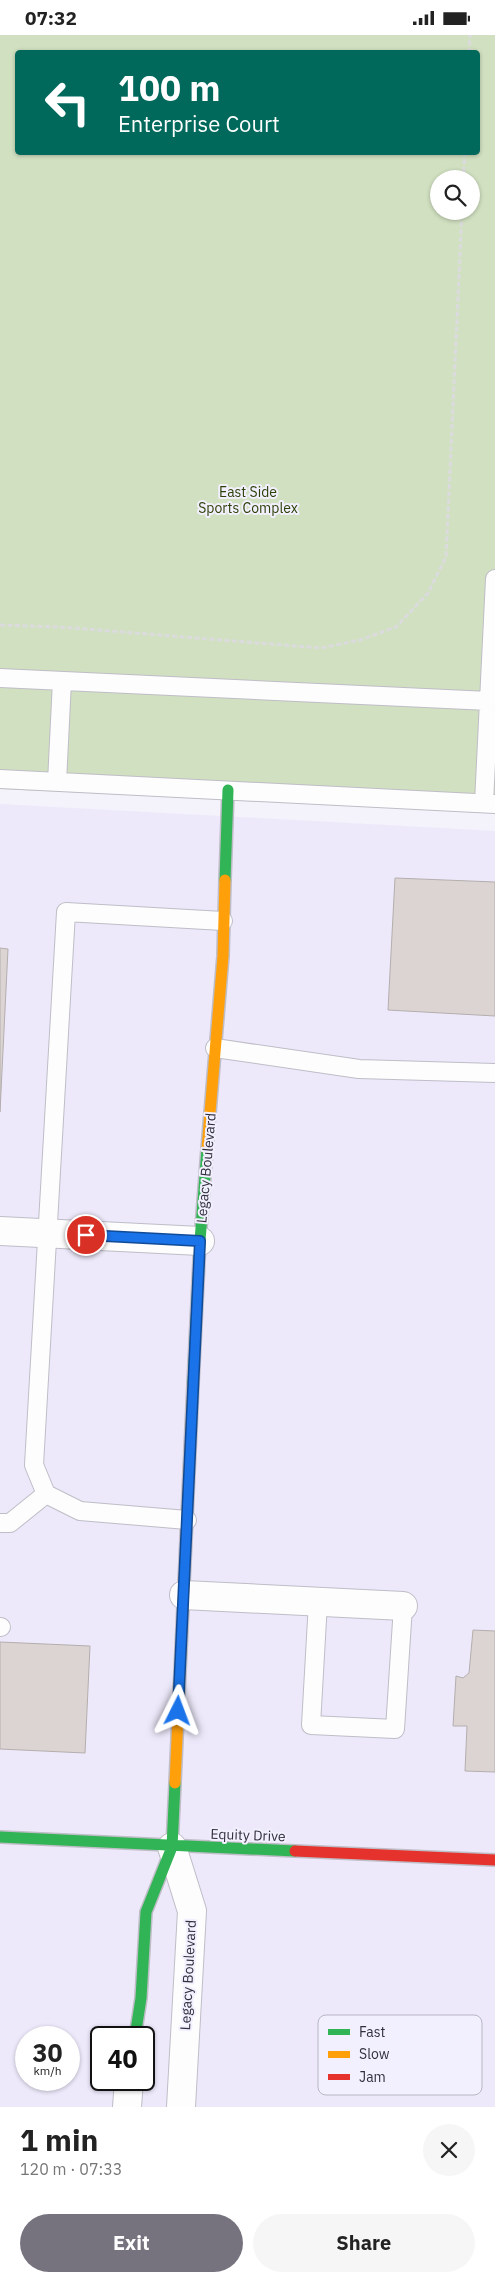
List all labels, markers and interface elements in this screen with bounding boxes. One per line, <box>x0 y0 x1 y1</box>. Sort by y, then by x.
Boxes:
text: 07:32 <box>25 6 77 30</box>
text: 100 m <box>118 65 221 111</box>
icon: left <box>35 70 100 135</box>
text: Enterprise Court <box>118 109 280 138</box>
map controls <box>430 170 480 220</box>
button: search <box>430 170 480 220</box>
park label: East Side Sports Complex <box>198 483 298 517</box>
street label: Legacy Boulevard <box>192 1112 220 1224</box>
pin <box>65 1214 107 1256</box>
icon: arrive <box>72 1221 100 1249</box>
position arrow <box>151 1684 203 1736</box>
street label: Equity Drive <box>210 1825 286 1845</box>
street label: Legacy Boulevard <box>176 1919 200 2031</box>
legend <box>318 2015 482 2095</box>
text: Fast <box>359 2023 385 2041</box>
speed limit sign: 40 <box>90 2026 155 2091</box>
text: 30 <box>32 2036 63 2069</box>
text: Slow <box>359 2045 390 2063</box>
text: km/h <box>33 2063 62 2078</box>
text: Jam <box>359 2068 386 2086</box>
text: 1 min <box>20 2120 98 2159</box>
button: close <box>423 2124 475 2176</box>
text: 120 m · 07:33 <box>20 2159 122 2179</box>
button: Exit <box>20 2214 243 2272</box>
button: Share <box>253 2214 475 2272</box>

